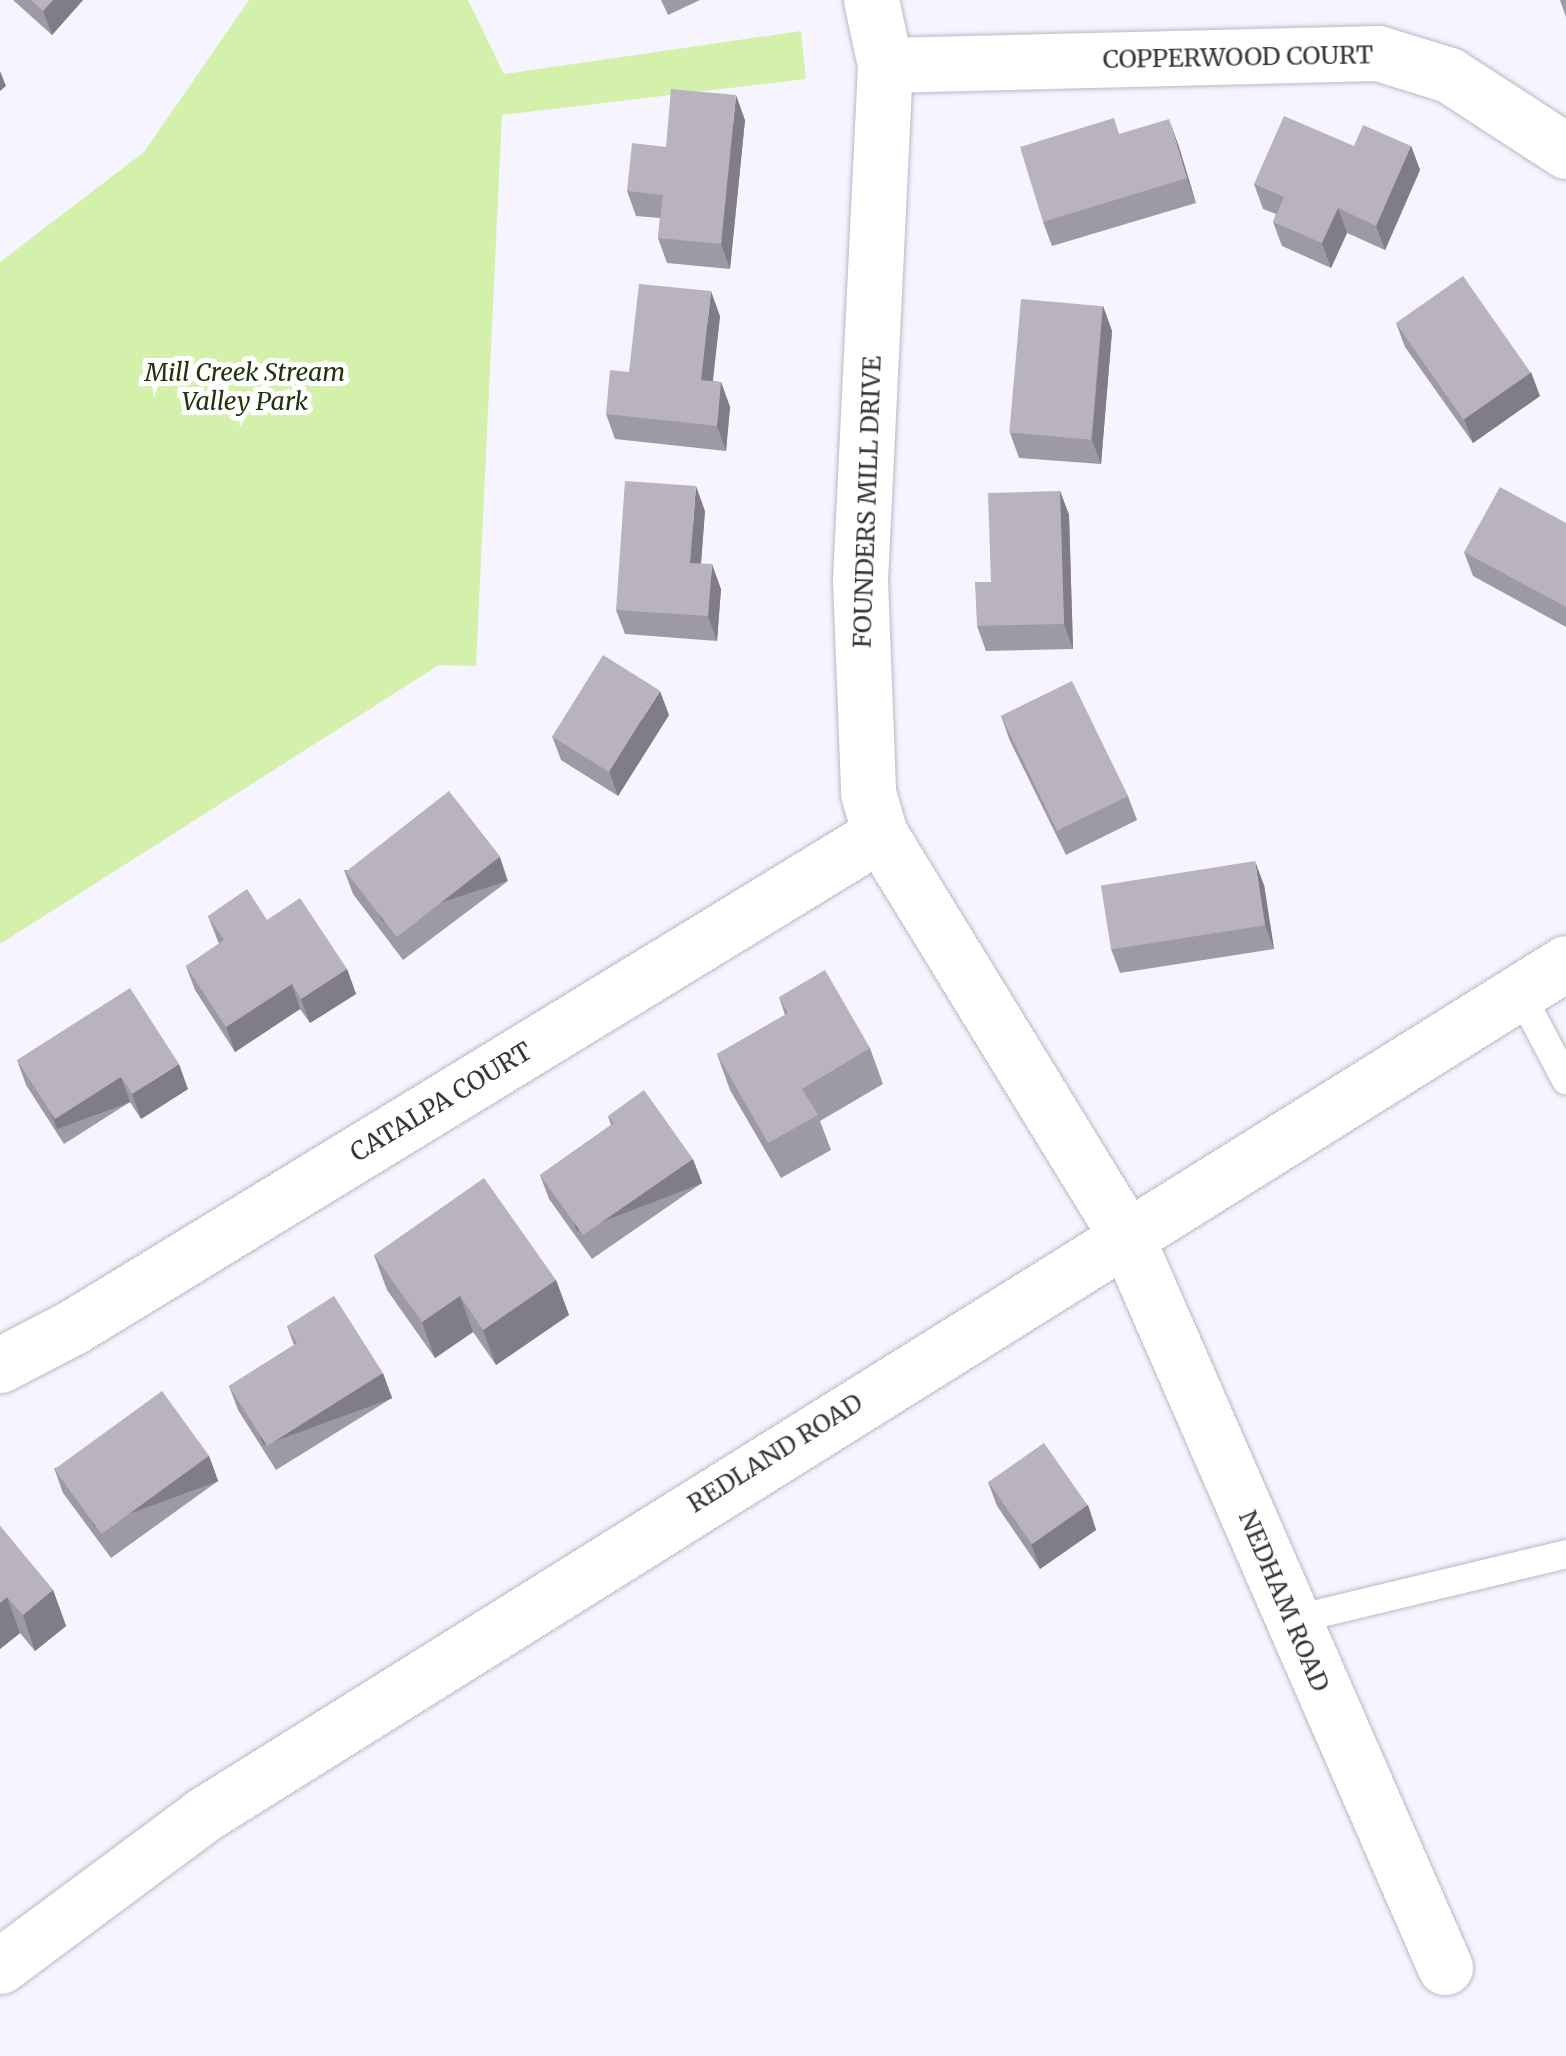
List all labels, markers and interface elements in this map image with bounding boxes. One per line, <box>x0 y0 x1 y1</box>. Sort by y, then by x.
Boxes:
street label: COPPERWOOD COURT <box>1102 40 1374 74</box>
street label: FOUNDERS MILL DRIVE <box>847 355 887 649</box>
park label: Mill Creek Stream Valley Park <box>145 358 345 417</box>
street label: CATALPA COURT <box>345 1036 537 1168</box>
street label: REDLAND ROAD <box>682 1387 868 1519</box>
street label: NEDHAM ROAD <box>1232 1506 1336 1696</box>

